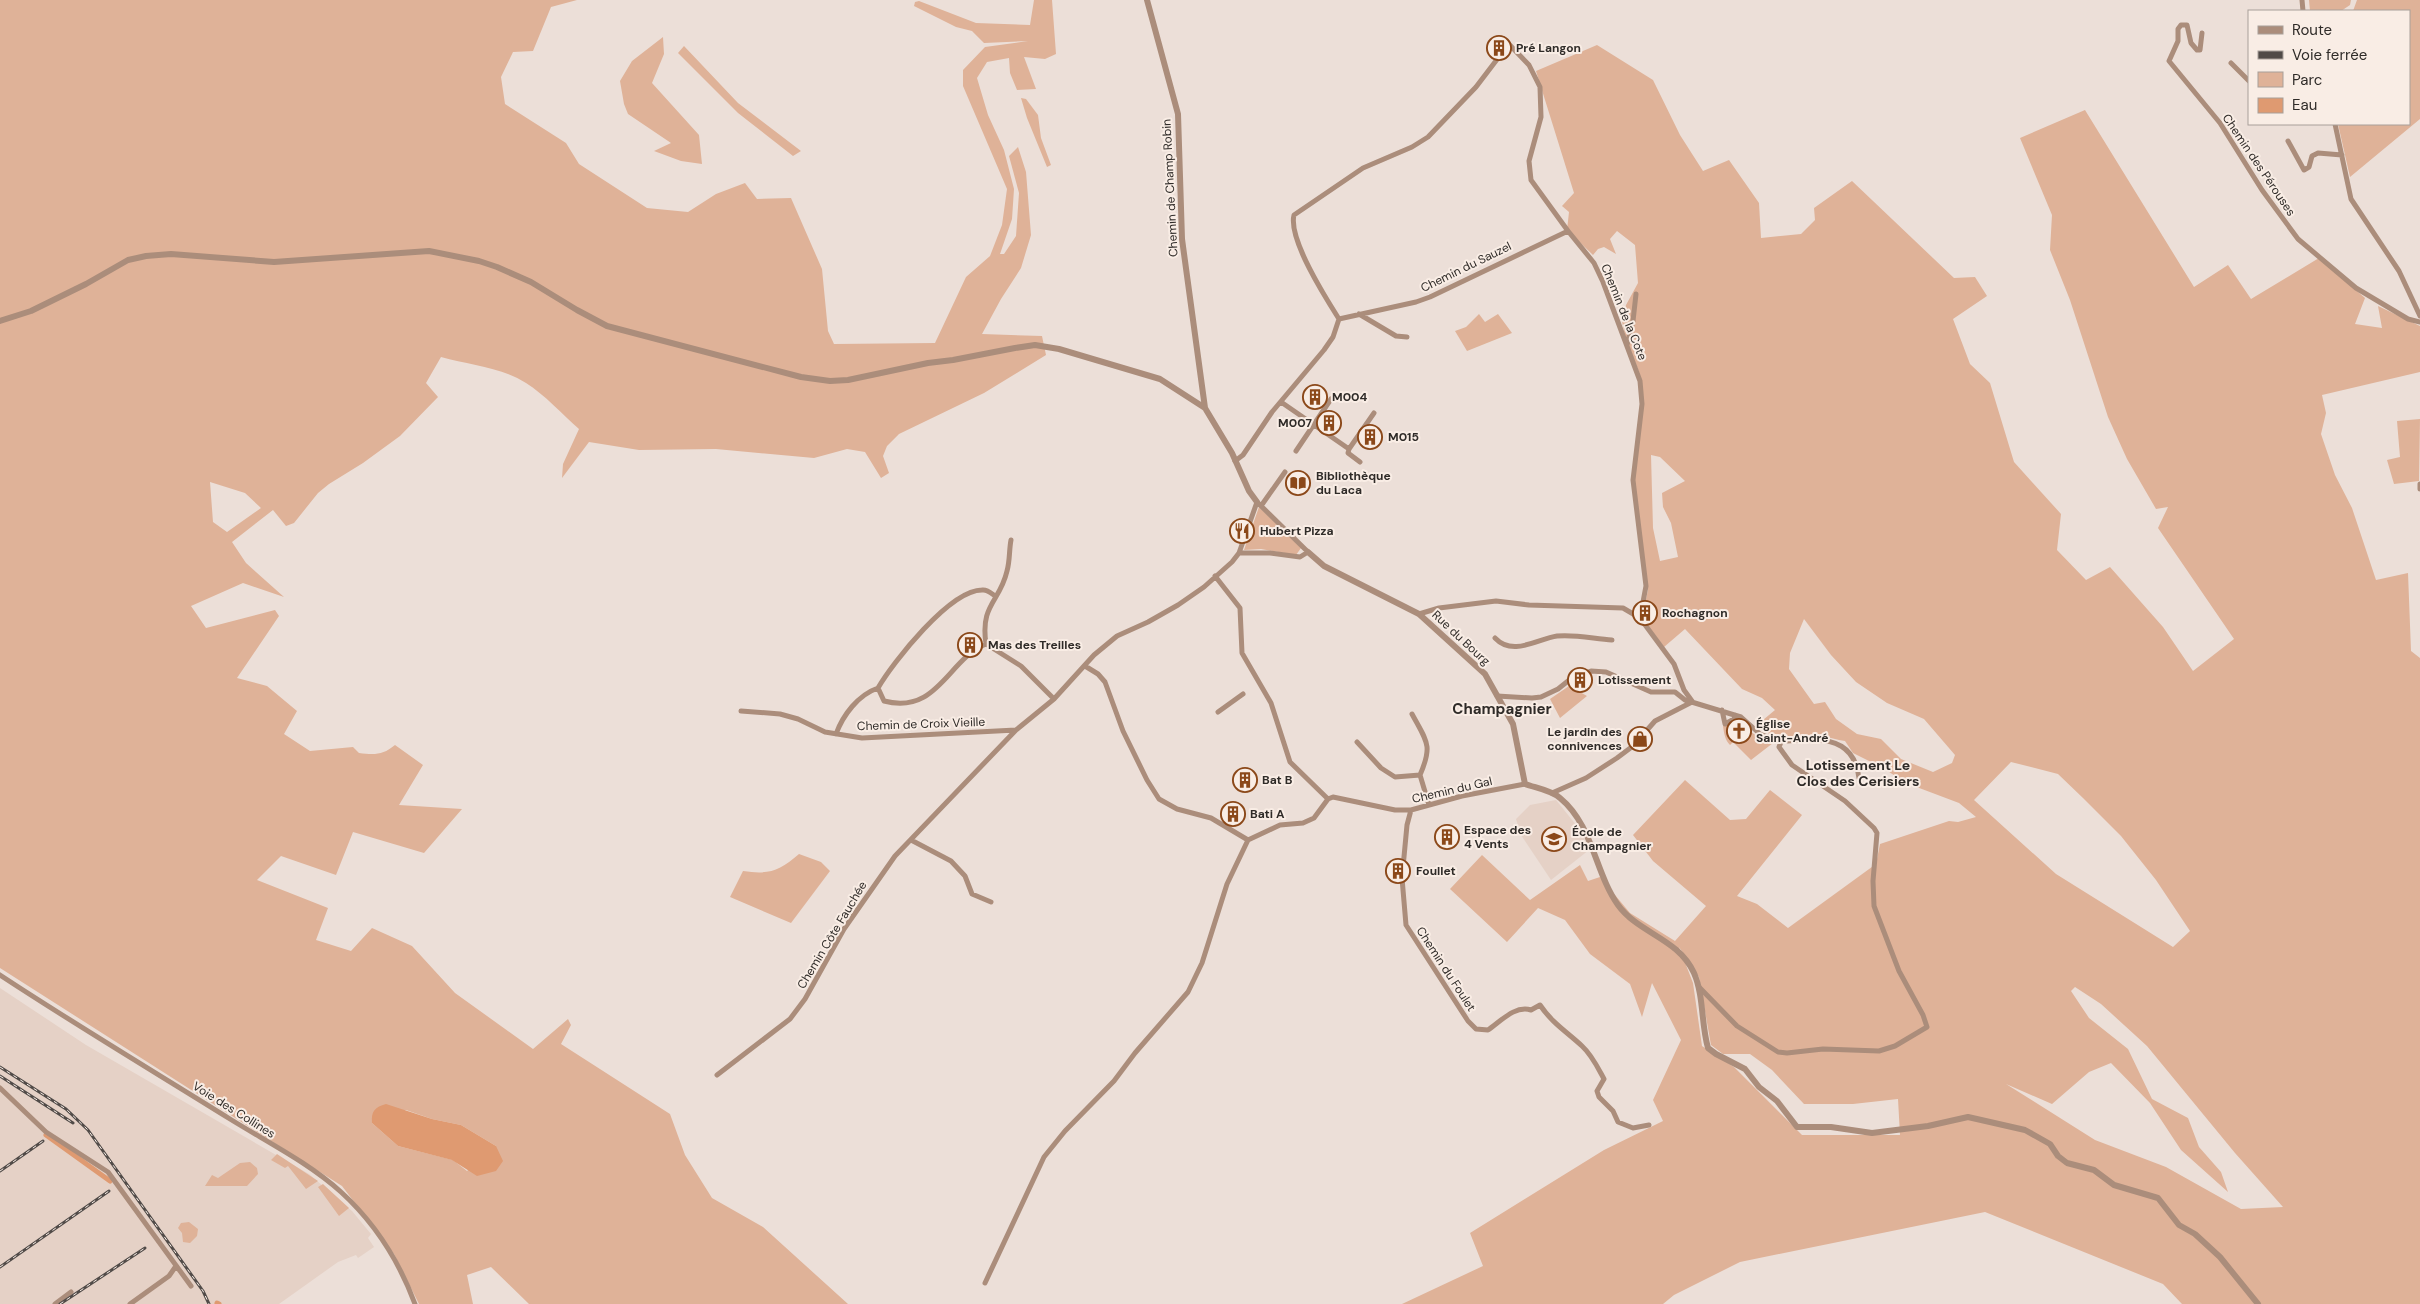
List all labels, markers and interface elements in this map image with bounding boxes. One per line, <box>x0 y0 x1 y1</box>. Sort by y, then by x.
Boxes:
legend <box>2248 10 2410 125</box>
text: Route <box>2292 20 2332 40</box>
building icon: Pré Langon <box>1486 35 1512 61</box>
place label: Pré Langon <box>1516 40 1581 56</box>
text: Voie ferrée <box>2292 45 2367 65</box>
text: Parc <box>2292 70 2322 90</box>
text: Eau <box>2292 95 2317 115</box>
street label: Chemin des Pérouses <box>2219 111 2299 219</box>
street label: Chemin de Champ Robin <box>1158 119 1182 257</box>
street label: Chemin du Sauzel <box>1418 238 1514 296</box>
street label: Chemin de la Cote <box>1597 261 1651 363</box>
building icon: M004 <box>1302 384 1328 410</box>
place label: M004 <box>1332 389 1368 405</box>
building icon: M007 <box>1316 410 1342 436</box>
place label: M007 <box>1278 415 1313 431</box>
building icon: M015 <box>1357 424 1383 450</box>
place label: M015 <box>1388 429 1419 445</box>
place label: Bibliothèque du Laca <box>1316 468 1391 498</box>
library icon: Bibliothèque du Laca <box>1285 470 1311 496</box>
restaurant icon: Hubert Pizza <box>1229 518 1255 544</box>
place label: Hubert Pizza <box>1260 523 1333 539</box>
building icon: Rochagnon <box>1632 600 1658 626</box>
place label: Rochagnon <box>1662 605 1728 621</box>
street label: Rue du Bourg <box>1429 607 1494 669</box>
building icon: Mas des Treilles <box>957 632 983 658</box>
place label: Mas des Treilles <box>988 637 1081 653</box>
building icon: Lotissement <box>1567 667 1593 693</box>
place label: Lotissement <box>1598 672 1671 688</box>
district label: Champagnier <box>1452 699 1552 719</box>
street label: Chemin de Croix Vieille <box>857 714 986 734</box>
place label: Église Saint-André <box>1756 716 1829 746</box>
church icon: Église Saint-André <box>1726 718 1752 744</box>
place label: Le jardin des connivences <box>1547 724 1622 754</box>
shop icon: Le jardin des connivences <box>1627 726 1653 752</box>
district label: Lotissement Le Clos des Cerisiers <box>1797 756 1919 790</box>
building icon: Bat B <box>1232 767 1258 793</box>
place label: Bat B <box>1262 772 1293 788</box>
street label: Chemin du Gal <box>1410 773 1494 807</box>
building icon: Bati A <box>1220 801 1246 827</box>
place label: Bati A <box>1250 806 1285 822</box>
place label: Espace des 4 Vents <box>1464 822 1531 852</box>
building icon: Espace des 4 Vents <box>1434 824 1460 850</box>
place label: École de Champagnier <box>1572 824 1652 854</box>
school or university icon: École de Champagnier <box>1541 826 1567 852</box>
building icon: Foullet <box>1385 858 1411 884</box>
place label: Foullet <box>1416 863 1456 879</box>
street label: Chemin Côte Fauchée <box>794 878 871 992</box>
street label: Chemin du Foulet <box>1413 924 1479 1015</box>
street label: Voie des Collines <box>190 1078 278 1142</box>

